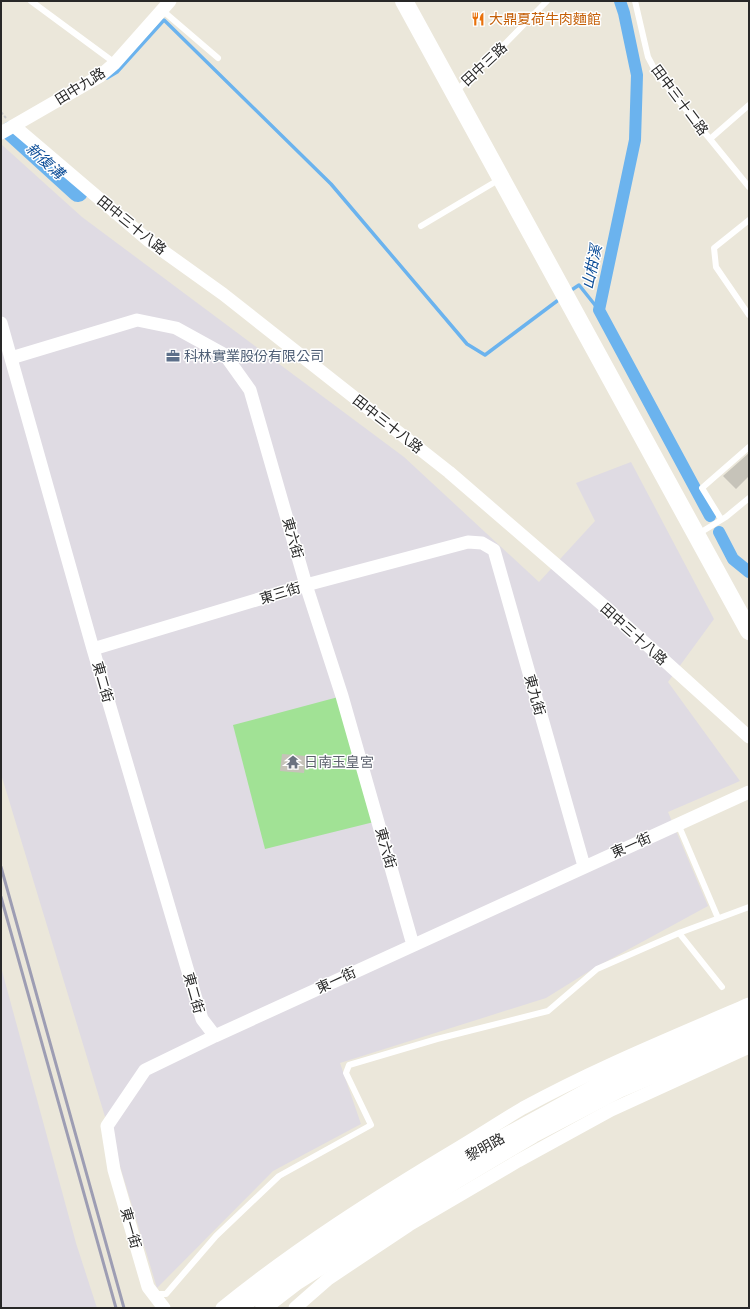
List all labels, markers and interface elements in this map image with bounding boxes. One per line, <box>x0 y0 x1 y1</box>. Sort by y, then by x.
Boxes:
place label: 大鼎夏荷牛肉麵館 <box>489 9 601 29</box>
restaurant icon: 大鼎夏荷牛肉麵館 <box>470 11 486 27</box>
street label: 田中三路 <box>457 38 511 90</box>
street label: 田中三十二路 <box>647 60 713 140</box>
street label: 田中九路 <box>51 63 109 109</box>
water label: 新復溝 <box>21 138 71 186</box>
street label: 田中三十八路 <box>93 191 171 259</box>
water label: 山柑溪 <box>577 241 608 291</box>
place label: 科林實業股份有限公司 <box>184 346 324 366</box>
office icon: 科林實業股份有限公司 <box>165 348 181 364</box>
street label: 田中三十八路 <box>349 390 427 458</box>
street label: 東六街 <box>278 515 308 561</box>
street label: 東三街 <box>257 577 303 609</box>
street label: 田中三十八路 <box>596 598 672 670</box>
street label: 東二街 <box>88 659 118 705</box>
street label: 東九街 <box>520 672 550 718</box>
place label: 日南玉皇宮 <box>304 752 374 772</box>
temple icon: 日南玉皇宮 <box>285 754 301 770</box>
street label: 東六街 <box>371 825 401 871</box>
street label: 東一街 <box>608 827 654 863</box>
street label: 東一街 <box>313 962 359 998</box>
street label: 東二街 <box>179 970 209 1016</box>
street label: 黎明路 <box>462 1128 508 1166</box>
street label: 東一街 <box>116 1205 146 1251</box>

